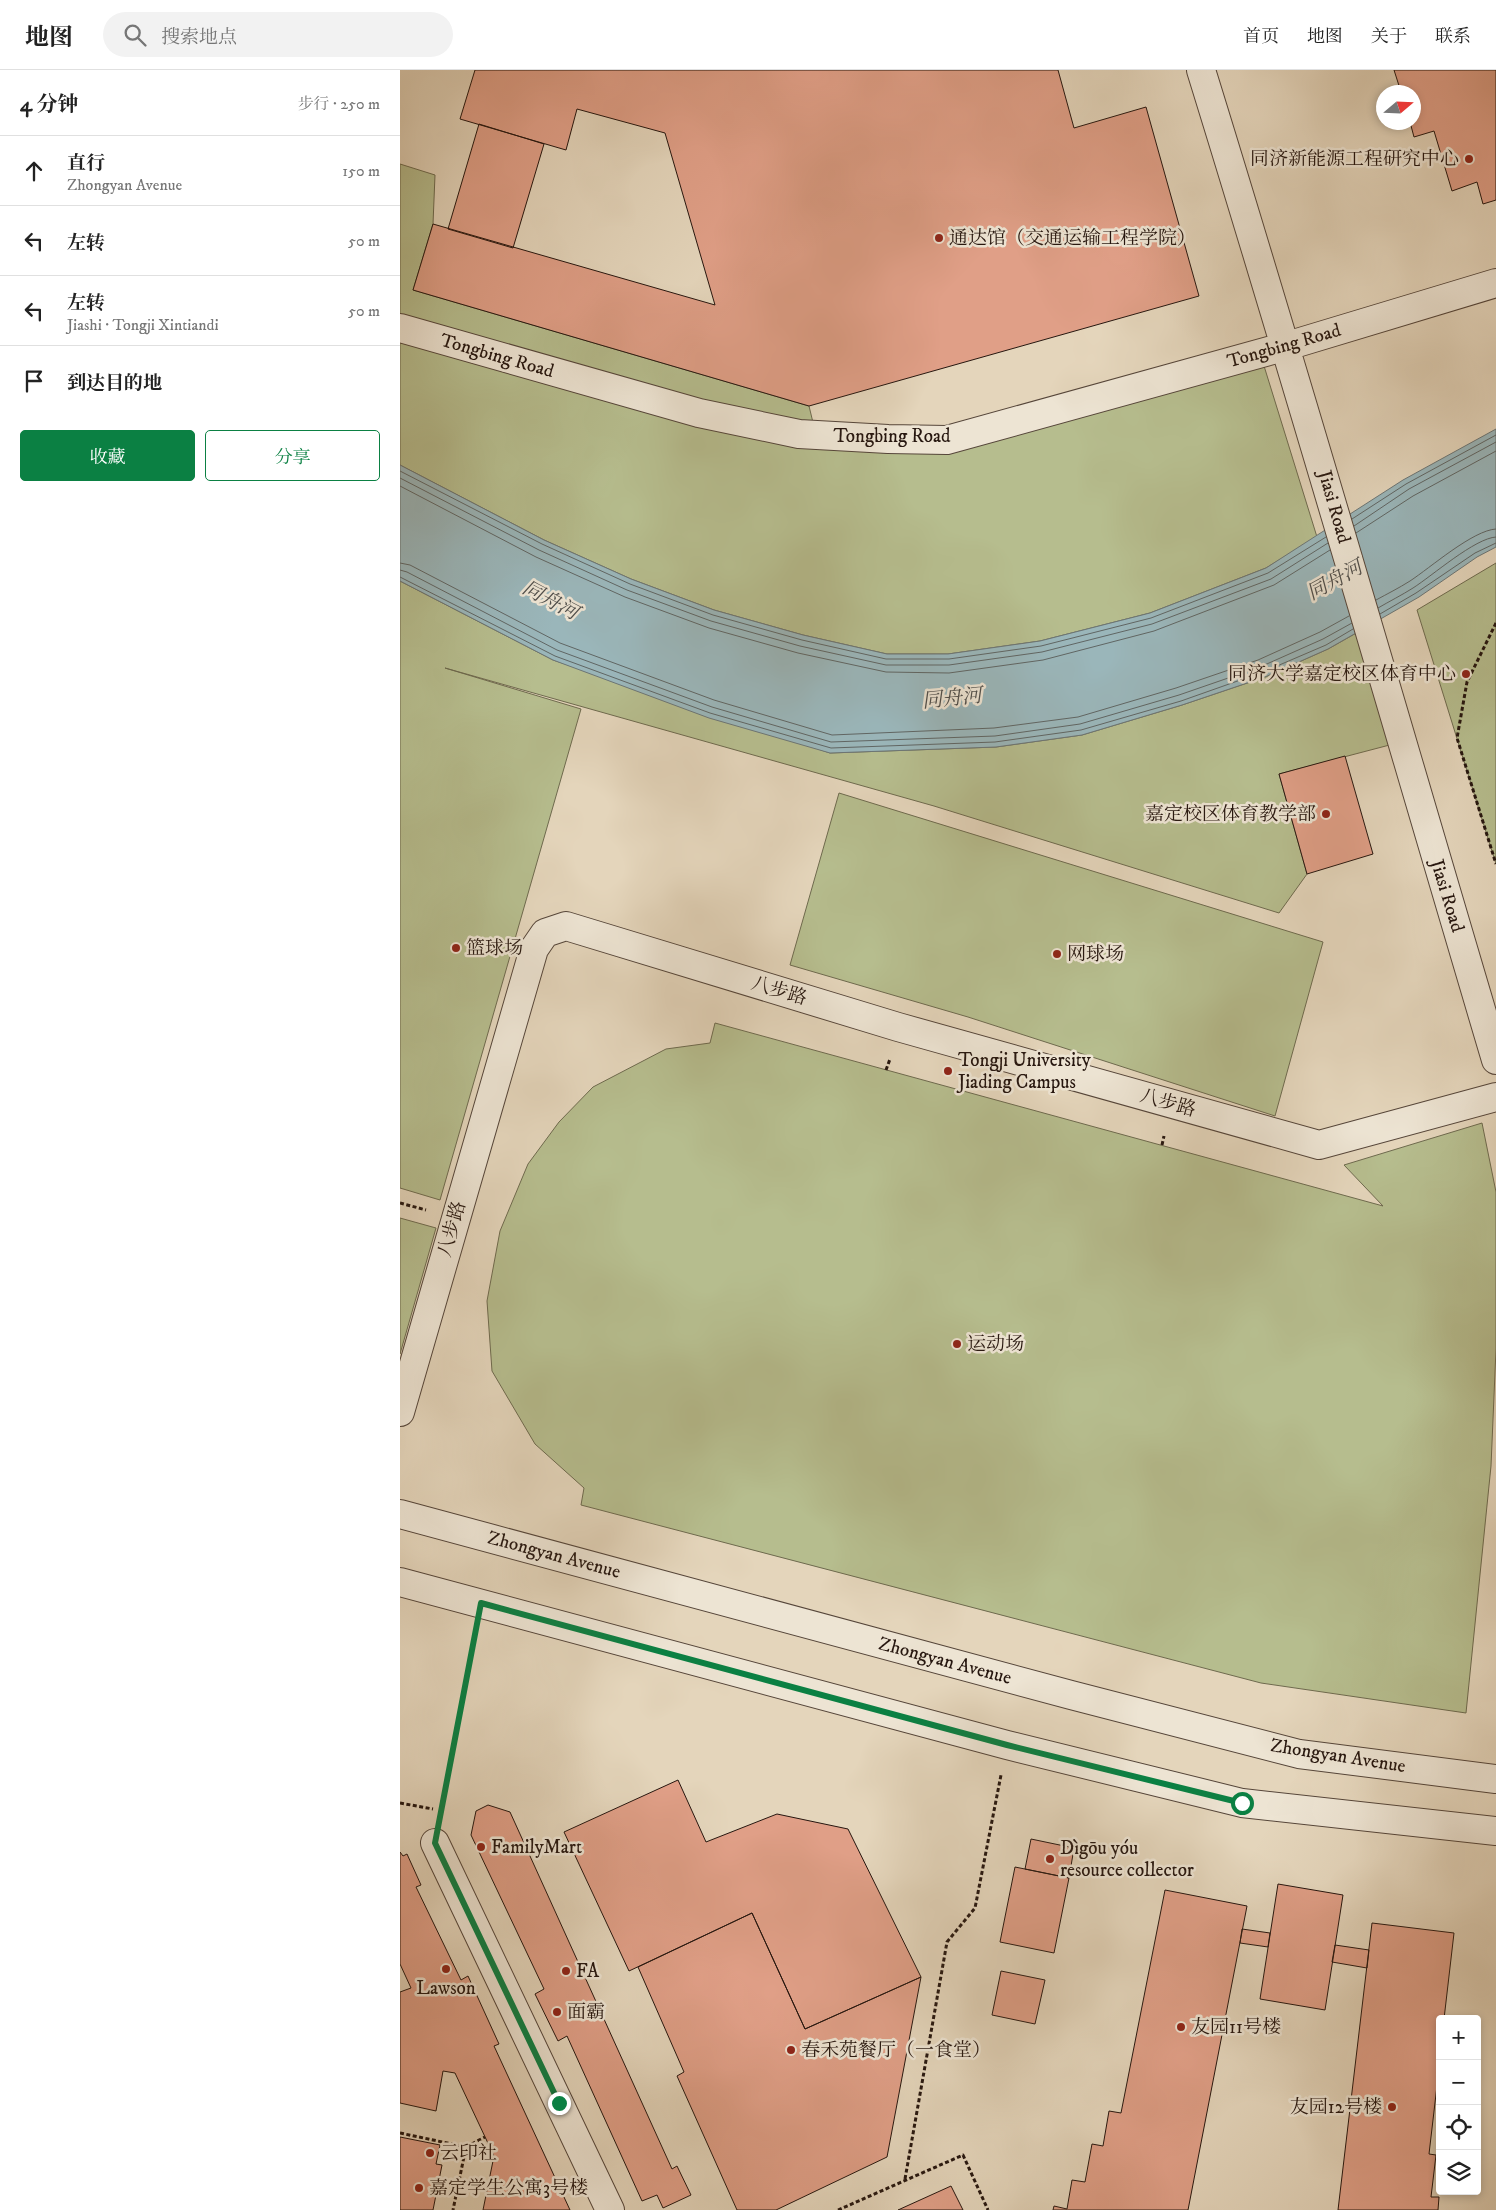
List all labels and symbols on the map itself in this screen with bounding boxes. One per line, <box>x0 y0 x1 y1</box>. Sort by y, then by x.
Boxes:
north arrow <box>1376 85 1421 130</box>
place label: 同济新能源工程研究中心 <box>1250 148 1459 171</box>
marker: 同济新能源工程研究中心 <box>1463 153 1475 165</box>
place label: 通达馆（交通运输工程学院） <box>949 227 1196 250</box>
marker: 通达馆（交通运输工程学院） <box>933 232 945 244</box>
street label: Tongbing Road <box>1225 319 1344 373</box>
street label: Tongbing Road <box>438 329 557 383</box>
street label: Tongbing Road <box>833 425 951 448</box>
street label: Jiasi Road <box>1312 466 1356 547</box>
water label: 同舟河 <box>1303 554 1370 606</box>
water label: 同舟河 <box>518 576 585 628</box>
place label: 同济大学嘉定校区体育中心 <box>1228 663 1456 686</box>
marker: 同济大学嘉定校区体育中心 <box>1460 668 1472 680</box>
water label: 同舟河 <box>921 683 986 715</box>
place label: 嘉定校区体育教学部 <box>1145 803 1316 826</box>
marker: 嘉定校区体育教学部 <box>1320 808 1332 820</box>
street label: Jiasi Road <box>1424 855 1469 936</box>
place label: 篮球场 <box>466 937 523 960</box>
marker: 篮球场 <box>450 942 462 954</box>
place label: 网球场 <box>1067 943 1124 966</box>
marker: 网球场 <box>1051 948 1063 960</box>
street label: 八步路 <box>748 972 810 1010</box>
place label: Tongji University Jiading Campus <box>956 1049 1092 1094</box>
marker: Tongji University Jiading Campus <box>942 1065 954 1077</box>
street label: 八步路 <box>1137 1084 1199 1122</box>
street label: 八步路 <box>433 1198 471 1260</box>
place label: 运动场 <box>967 1333 1024 1356</box>
marker: 运动场 <box>951 1338 963 1350</box>
street label: Zhongyan Avenue <box>485 1526 623 1584</box>
street label: Zhongyan Avenue <box>876 1632 1014 1690</box>
street label: Zhongyan Avenue <box>1269 1734 1407 1778</box>
route start <box>1231 1792 1254 1815</box>
place label: FamilyMart <box>491 1836 582 1859</box>
place label: Dìgōu yóu resource collector <box>1060 1837 1194 1882</box>
marker: FamilyMart <box>475 1841 487 1853</box>
marker: Dìgōu yóu resource collector <box>1044 1853 1056 1865</box>
place label: FA <box>576 1960 600 1983</box>
marker: Lawson <box>440 1963 452 1975</box>
marker: FA <box>560 1965 572 1977</box>
place label: Lawson <box>416 1977 476 2000</box>
place label: 面霸 <box>567 2001 605 2024</box>
marker: 面霸 <box>551 2006 563 2018</box>
place label: 友园11号楼 <box>1191 2016 1281 2039</box>
marker: 友园11号楼 <box>1175 2021 1187 2033</box>
place label: 春禾苑餐厅（一食堂） <box>801 2039 991 2062</box>
marker: 春禾苑餐厅（一食堂） <box>785 2044 797 2056</box>
route end <box>548 2092 571 2115</box>
place label: 友园12号楼 <box>1290 2096 1382 2119</box>
marker: 友园12号楼 <box>1386 2101 1398 2113</box>
place label: 云印社 <box>440 2142 497 2165</box>
marker: 云印社 <box>424 2147 436 2159</box>
place label: 嘉定学生公寓3号楼 <box>429 2177 588 2200</box>
marker: 嘉定学生公寓3号楼 <box>413 2182 425 2194</box>

